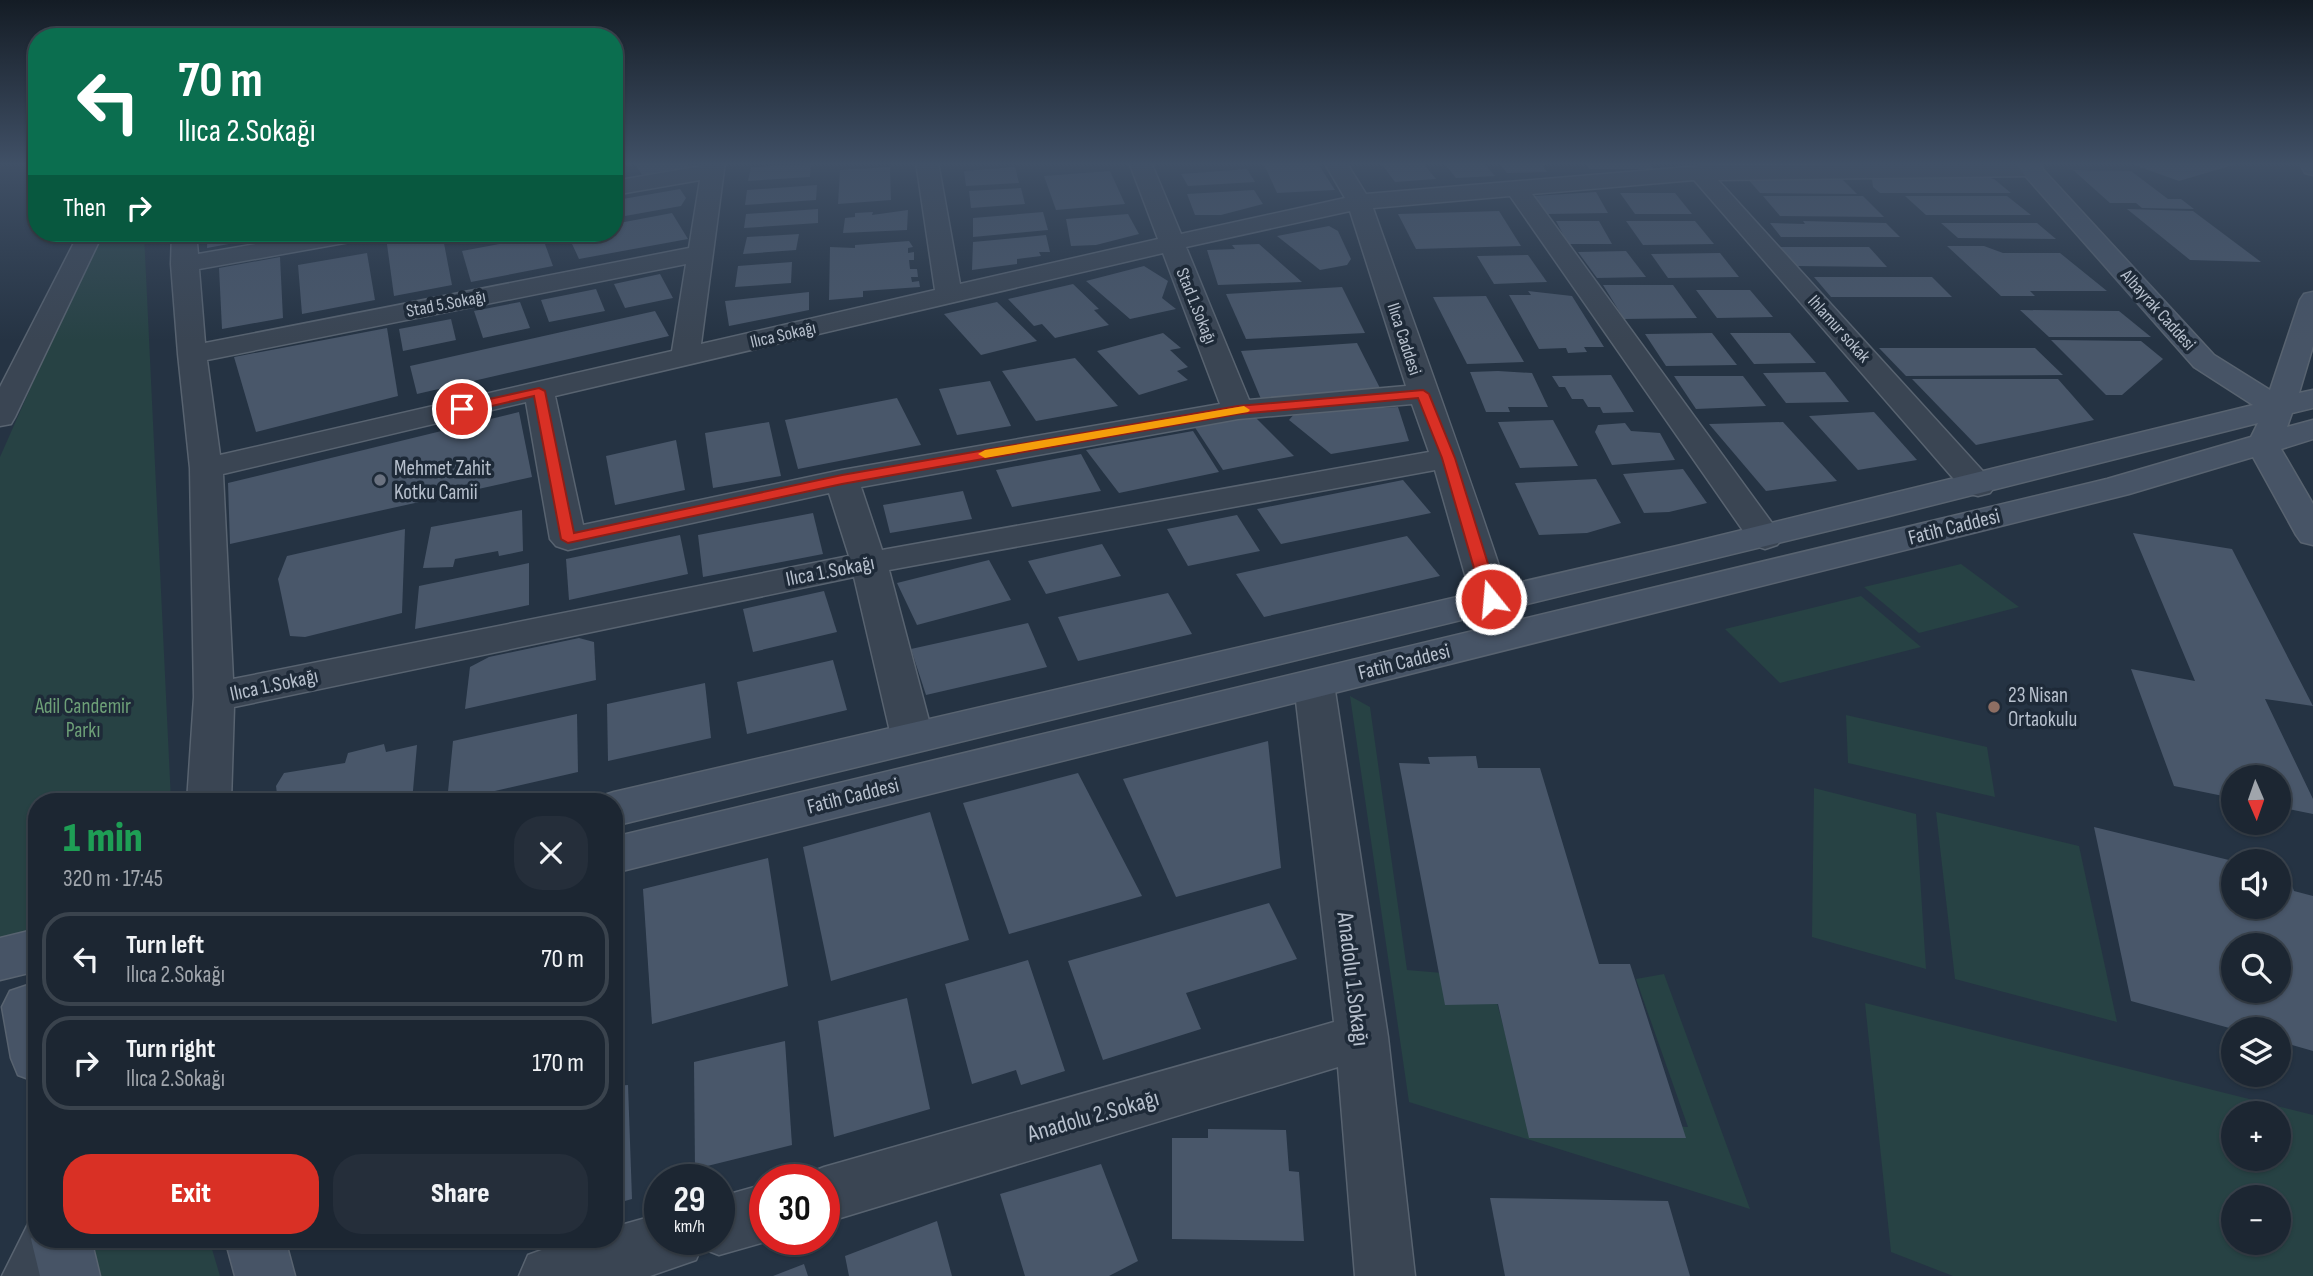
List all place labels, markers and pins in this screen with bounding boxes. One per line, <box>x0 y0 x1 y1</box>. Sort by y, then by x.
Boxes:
pin <box>432 379 492 439</box>
place label: Mehmet Zahit Kotku Camii <box>394 456 491 505</box>
marker: Mehmet Zahit Kotku Camii <box>372 472 388 488</box>
place label: 23 Nisan Ortaokulu <box>2008 683 2077 732</box>
marker: 23 Nisan Ortaokulu <box>1986 699 2002 715</box>

